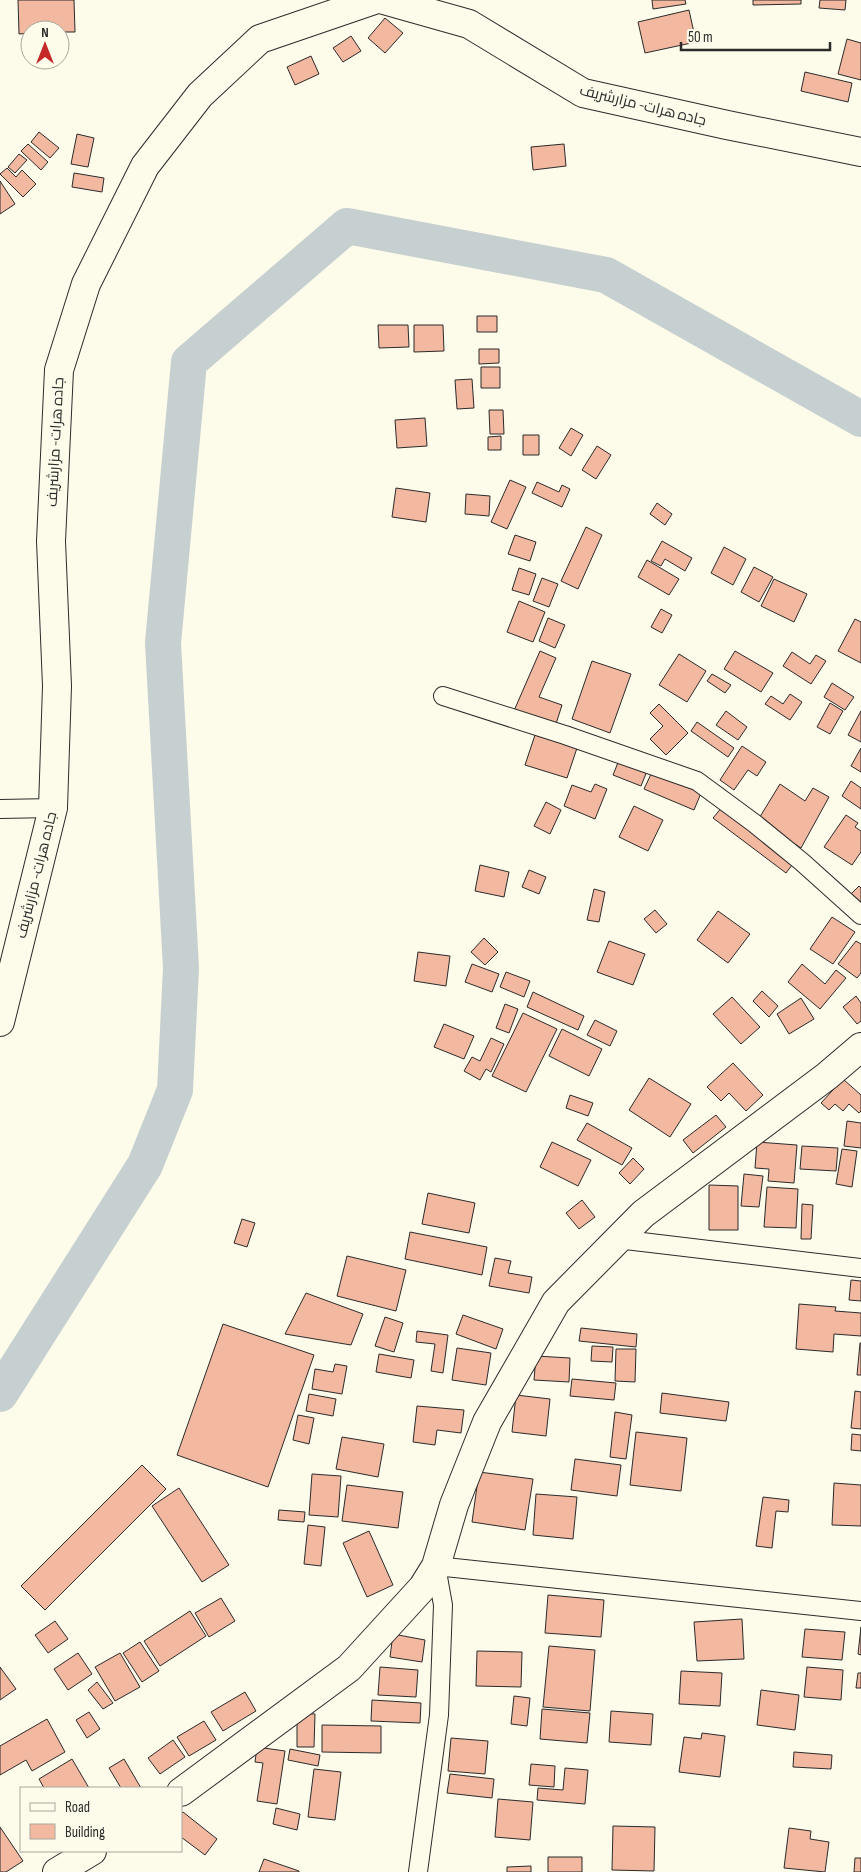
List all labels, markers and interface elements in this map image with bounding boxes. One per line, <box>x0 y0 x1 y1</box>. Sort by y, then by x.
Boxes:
north arrow <box>20 20 70 70</box>
scale bar <box>681 20 830 52</box>
text: N <box>41 24 49 41</box>
text: 50 m <box>688 28 713 47</box>
street label: جاده هرات- مزارشریف <box>578 81 708 130</box>
street label: جاده هرات- مزارشریف <box>43 377 68 507</box>
street label: جاده هرات- مزارشریف <box>12 810 61 940</box>
legend <box>20 1787 182 1852</box>
text: Road <box>65 1798 90 1817</box>
text: Building <box>65 1823 105 1842</box>

